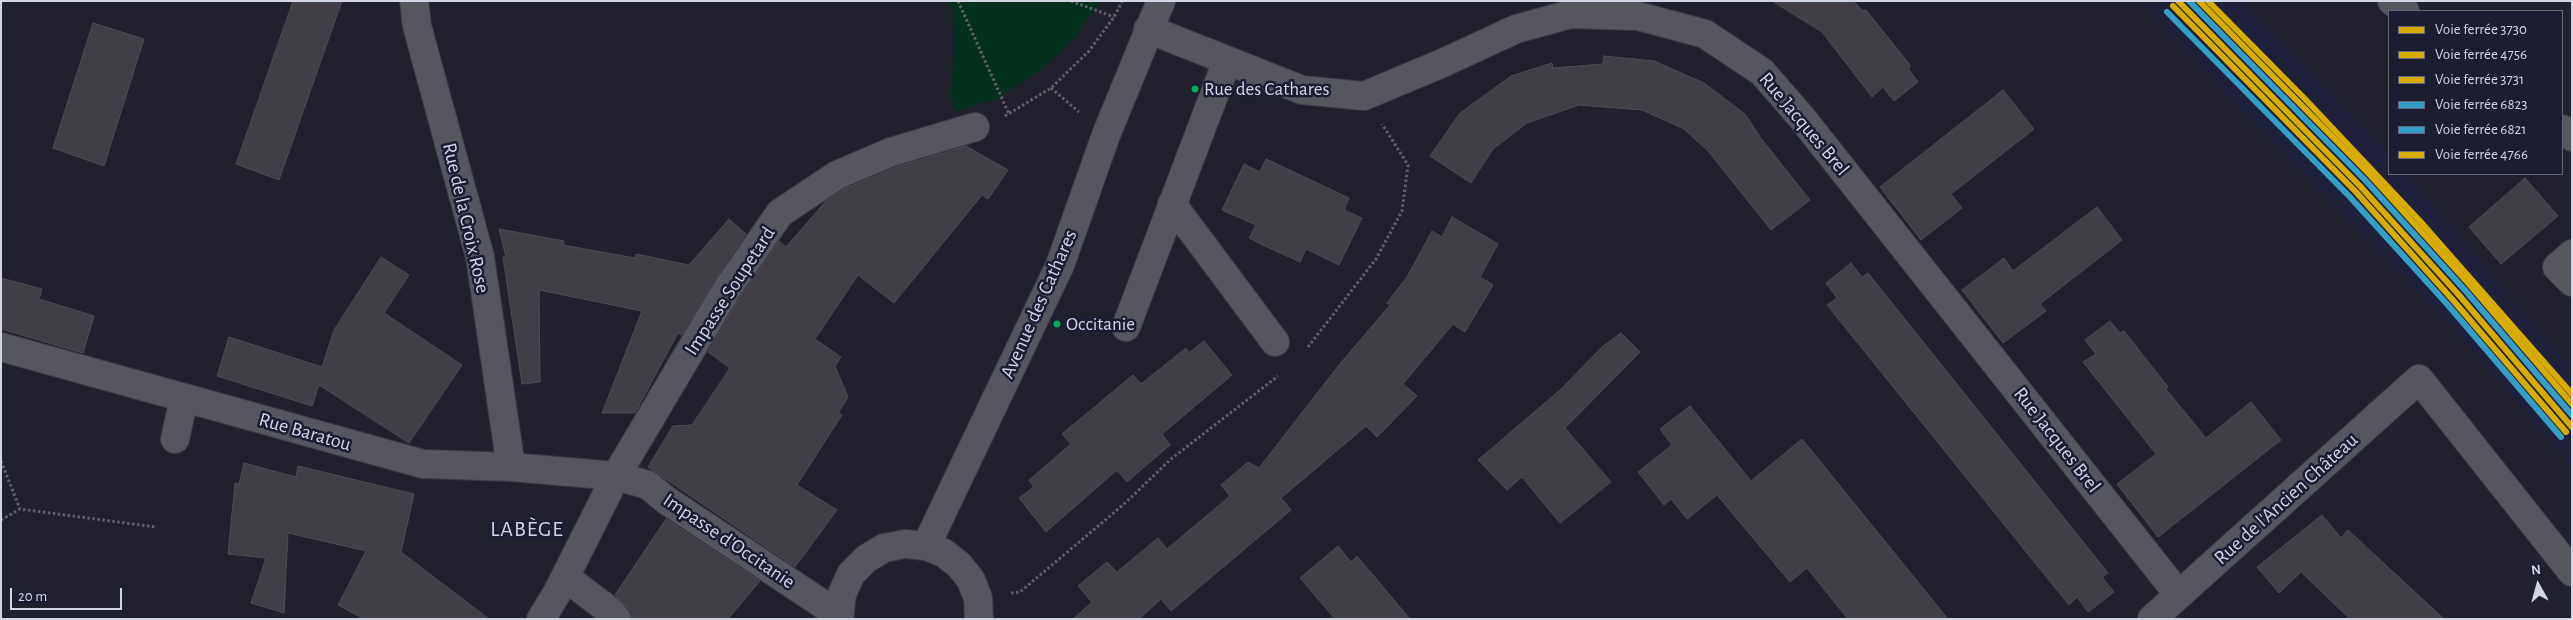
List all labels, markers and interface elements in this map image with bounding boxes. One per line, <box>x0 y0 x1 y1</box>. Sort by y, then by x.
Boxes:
legend <box>2388 10 2563 175</box>
text: Voie ferrée 3730 <box>2435 22 2527 37</box>
text: Voie ferrée 4756 <box>2435 47 2527 62</box>
street label: Rue Jacques Brel <box>1754 67 1854 181</box>
text: Voie ferrée 3731 <box>2435 72 2524 87</box>
place label: Rue des Cathares <box>1204 78 1330 100</box>
marker: Rue des Cathares <box>1190 84 1200 94</box>
text: Voie ferrée 6823 <box>2435 97 2528 112</box>
text: Voie ferrée 6821 <box>2435 122 2527 137</box>
street label: Rue de la Croix Rose <box>437 140 495 296</box>
text: Voie ferrée 4766 <box>2435 147 2528 162</box>
street label: Impasse Soupetard <box>679 222 781 360</box>
street label: Avenue des Cathares <box>995 226 1083 382</box>
place label: Occitanie <box>1066 313 1135 335</box>
marker: Occitanie <box>1052 319 1062 329</box>
street label: Rue Jacques Brel <box>2008 382 2106 498</box>
street label: Rue Baratou <box>256 407 354 457</box>
street label: Rue de l'Ancien Château <box>2209 428 2363 570</box>
street label: Impasse d'Occitanie <box>658 488 800 594</box>
district label: LABÈGE <box>489 516 565 542</box>
north arrow <box>2513 560 2563 610</box>
text: N <box>2530 563 2542 578</box>
scale bar <box>12 578 125 610</box>
text: 20 m <box>18 589 47 604</box>

